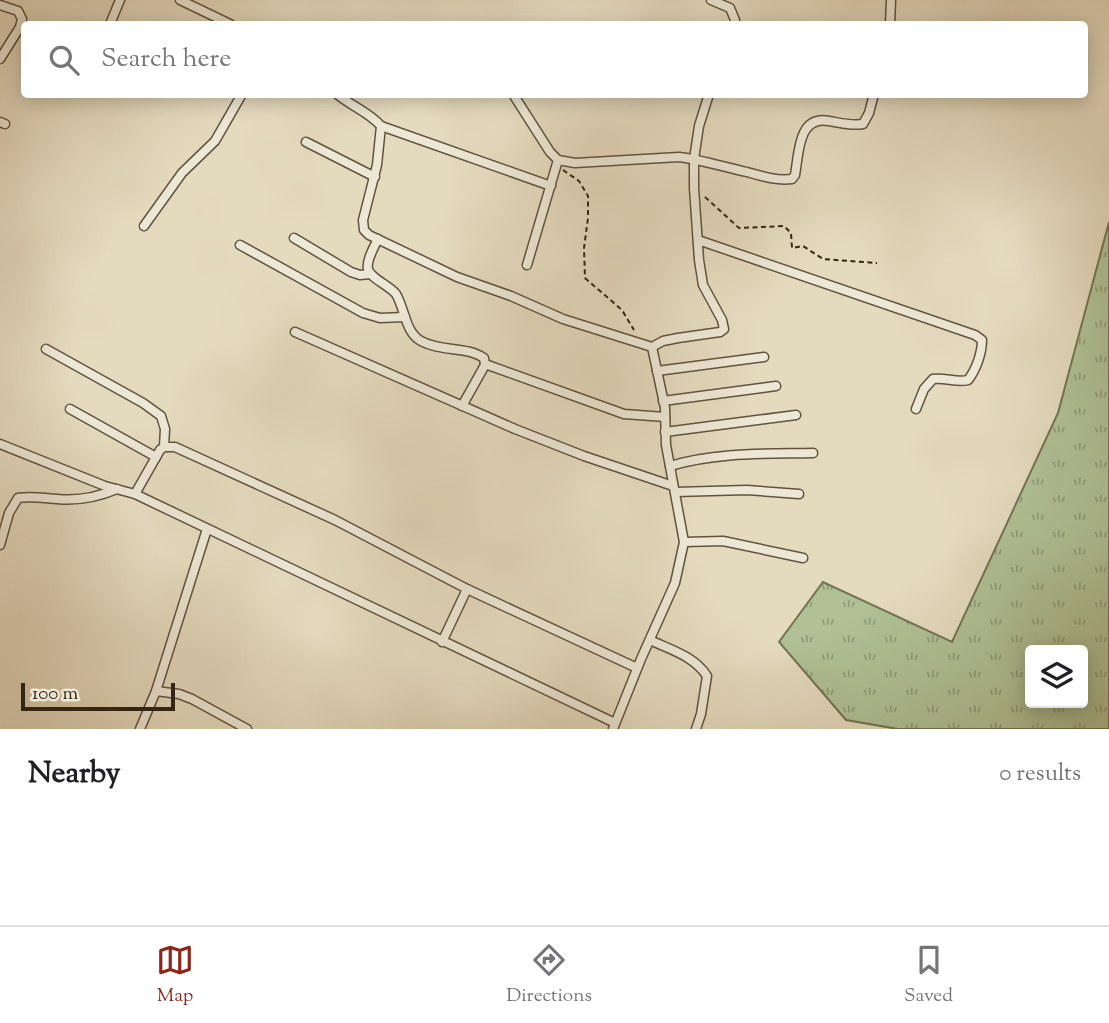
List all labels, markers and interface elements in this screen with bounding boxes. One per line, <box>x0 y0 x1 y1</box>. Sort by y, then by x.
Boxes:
search box <box>21 21 1088 98</box>
icon: search <box>45 41 83 79</box>
text: Search here <box>101 41 231 78</box>
map controls <box>1025 645 1088 708</box>
button: layers <box>1025 645 1088 708</box>
scale bar <box>21 680 175 712</box>
text: 100 m <box>32 681 78 708</box>
text: Nearby <box>28 753 120 796</box>
text: 0 results <box>999 758 1081 791</box>
tab: Map <box>156 941 194 1010</box>
tab: Directions <box>506 941 592 1010</box>
tab: Saved <box>904 941 953 1010</box>

